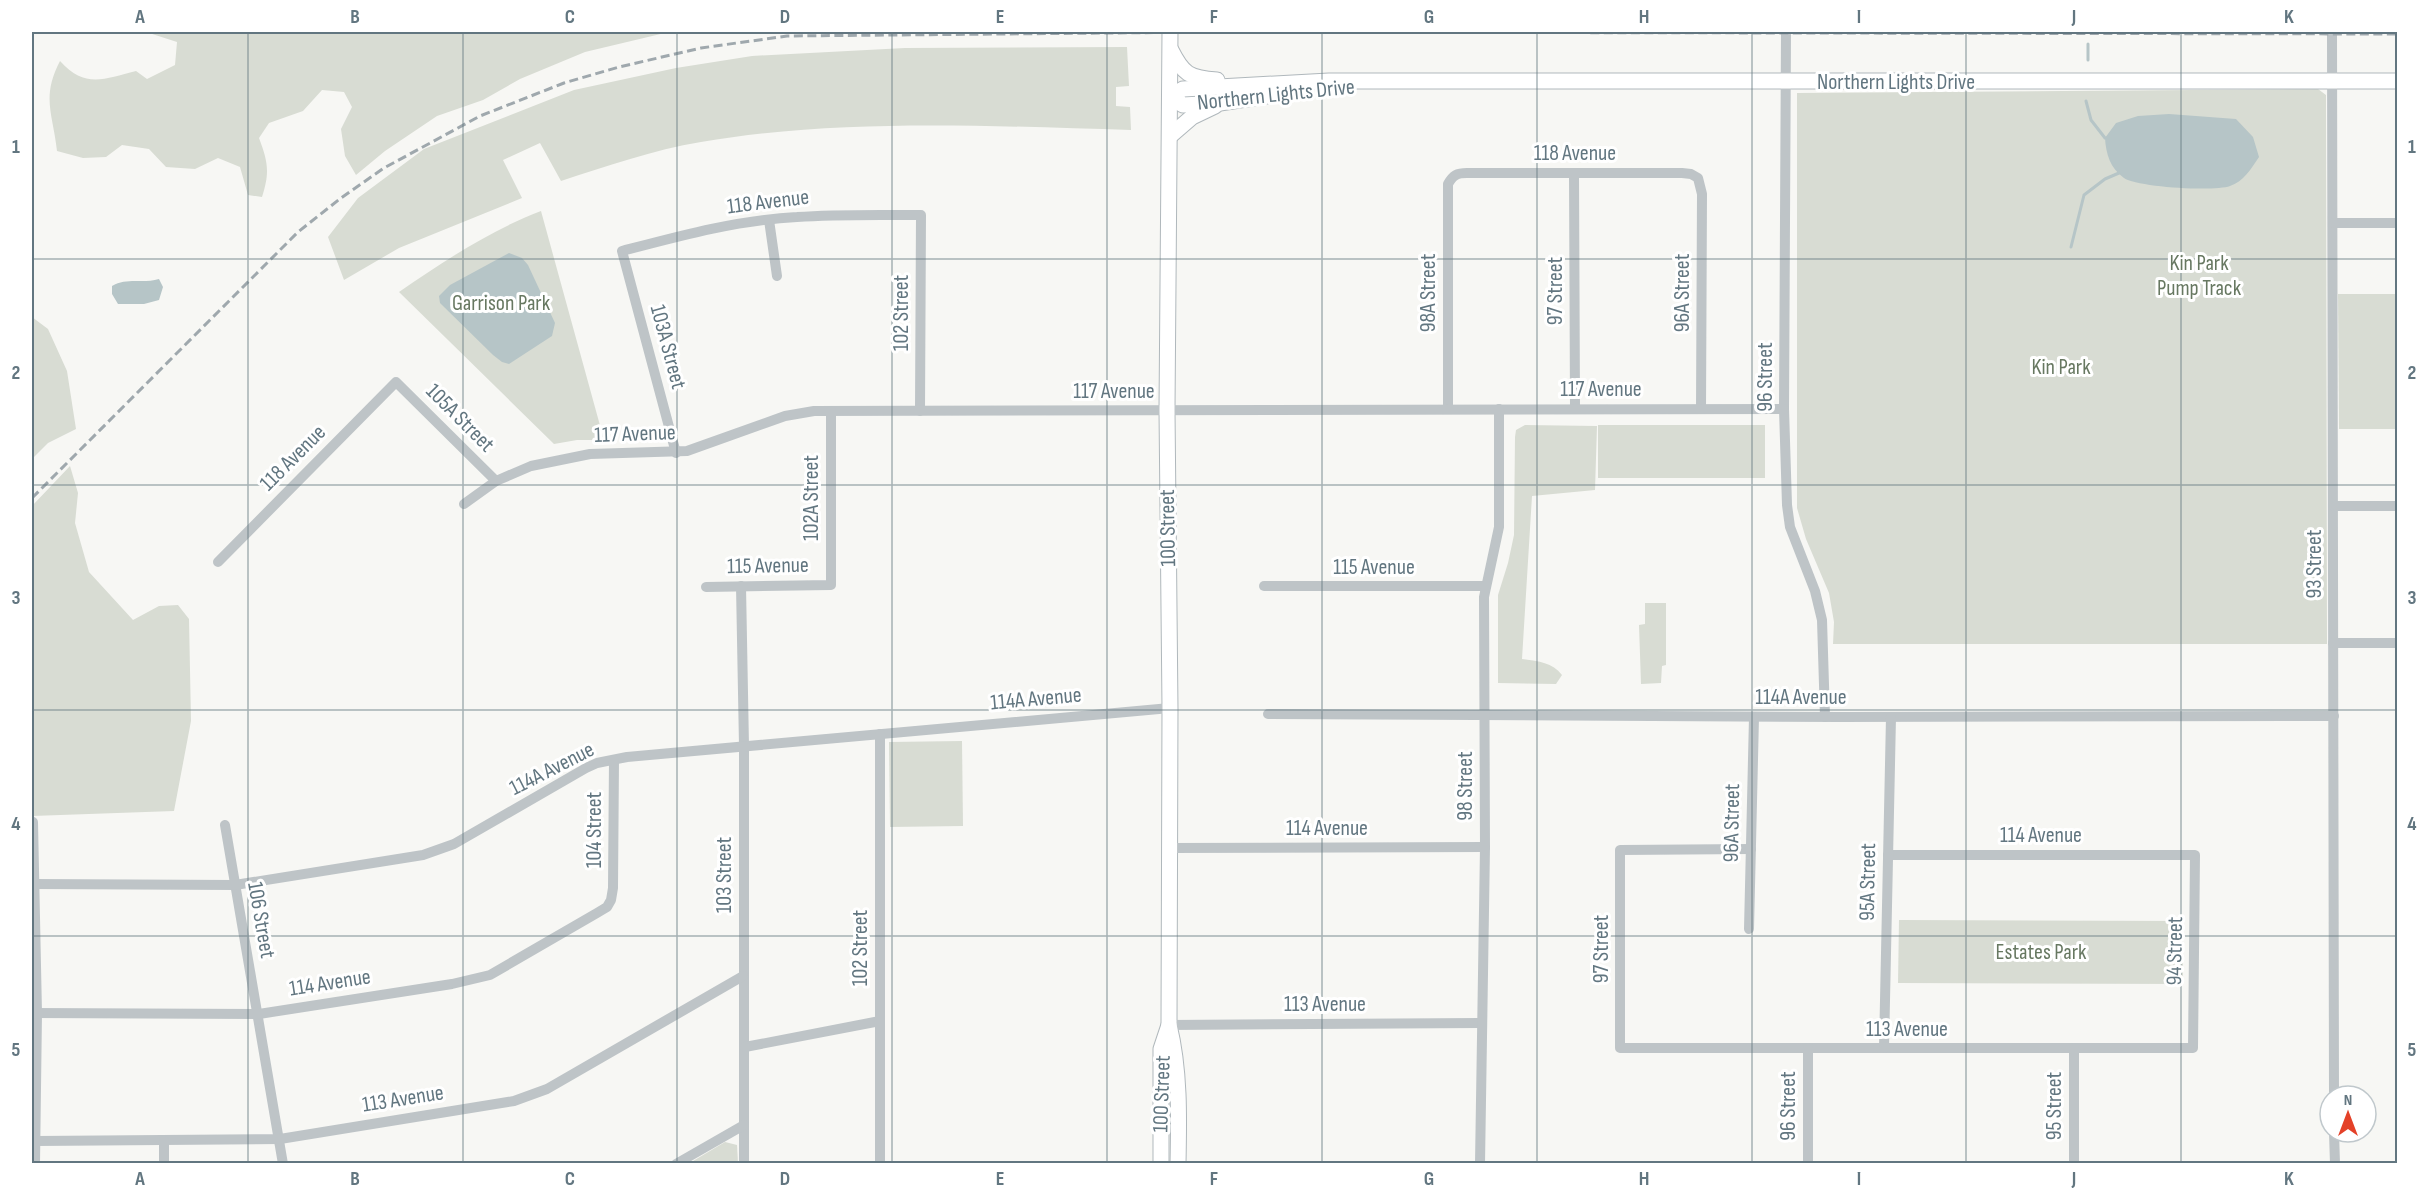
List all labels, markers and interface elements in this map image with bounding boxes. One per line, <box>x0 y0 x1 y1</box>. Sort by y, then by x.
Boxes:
text: A <box>134 5 145 29</box>
text: B <box>350 5 360 29</box>
text: C <box>565 5 575 29</box>
text: D <box>780 5 790 29</box>
text: E <box>996 5 1004 29</box>
text: F <box>1210 5 1218 29</box>
text: G <box>1424 5 1434 29</box>
text: H <box>1639 5 1649 29</box>
text: I <box>1857 5 1861 29</box>
text: J <box>2071 5 2076 29</box>
text: K <box>2284 5 2294 29</box>
street label: Northern Lights Drive <box>1817 69 1975 96</box>
street label: Northern Lights Drive <box>1196 73 1356 117</box>
text: 1 <box>12 135 20 159</box>
text: 1 <box>2408 135 2416 159</box>
street label: 118 Avenue <box>1534 140 1616 167</box>
street label: 118 Avenue <box>725 184 811 220</box>
park label: Kin Park Pump Track <box>2157 250 2242 302</box>
street label: 98A Street <box>1415 253 1442 332</box>
street label: 96A Street <box>1669 253 1696 332</box>
street label: 97 Street <box>1542 256 1569 325</box>
street label: 102 Street <box>888 274 915 351</box>
park label: Garrison Park <box>452 290 551 317</box>
street label: 103A Street <box>644 302 692 392</box>
street label: 96 Street <box>1752 342 1779 412</box>
park label: Kin Park <box>2031 354 2091 381</box>
text: 2 <box>12 361 20 385</box>
text: 2 <box>2408 361 2416 385</box>
street label: 117 Avenue <box>1560 376 1642 403</box>
street label: 105A Street <box>420 378 500 458</box>
street label: 117 Avenue <box>1073 378 1155 405</box>
street label: 118 Avenue <box>254 419 332 497</box>
street label: 117 Avenue <box>594 419 676 449</box>
street label: 102A Street <box>798 455 825 541</box>
street label: 100 Street <box>1154 489 1182 567</box>
street label: 93 Street <box>2301 529 2328 598</box>
street label: 115 Avenue <box>727 552 809 580</box>
street label: 115 Avenue <box>1333 554 1415 581</box>
text: 3 <box>12 586 21 610</box>
text: 3 <box>2408 586 2417 610</box>
street label: 114A Avenue <box>989 682 1083 716</box>
street label: 114A Avenue <box>1755 684 1847 711</box>
street label: 114A Avenue <box>505 736 599 802</box>
street label: 98 Street <box>1452 751 1479 821</box>
street label: 96A Street <box>1718 783 1746 863</box>
street label: 104 Street <box>581 791 608 868</box>
text: 4 <box>11 812 21 836</box>
text: 4 <box>2407 812 2417 836</box>
street label: 114 Avenue <box>1286 815 1368 842</box>
street label: 114 Avenue <box>2000 822 2082 849</box>
street label: 103 Street <box>711 836 738 913</box>
street label: 95A Street <box>1854 843 1882 921</box>
street label: 106 Street <box>241 880 281 961</box>
street label: 102 Street <box>847 909 874 986</box>
street label: 97 Street <box>1588 914 1615 983</box>
street label: 94 Street <box>2161 916 2189 986</box>
park label: Estates Park <box>1996 939 2087 966</box>
street label: 114 Avenue <box>287 963 373 1003</box>
street label: 113 Avenue <box>1284 991 1366 1018</box>
street label: 113 Avenue <box>1866 1016 1948 1043</box>
text: 5 <box>12 1038 21 1062</box>
text: 5 <box>2408 1038 2417 1062</box>
street label: 100 Street <box>1147 1055 1177 1133</box>
street label: 96 Street <box>1775 1071 1802 1141</box>
street label: 95 Street <box>2041 1071 2068 1140</box>
street label: 113 Avenue <box>360 1079 446 1119</box>
north arrow <box>2318 1084 2378 1144</box>
text: N <box>2344 1091 2352 1110</box>
text: A <box>134 1167 145 1191</box>
text: B <box>350 1167 360 1191</box>
text: C <box>565 1167 575 1191</box>
text: D <box>780 1167 790 1191</box>
text: E <box>996 1167 1004 1191</box>
text: F <box>1210 1167 1218 1191</box>
text: G <box>1424 1167 1434 1191</box>
text: H <box>1639 1167 1649 1191</box>
text: I <box>1857 1167 1861 1191</box>
text: J <box>2071 1167 2076 1191</box>
text: K <box>2284 1167 2294 1191</box>

